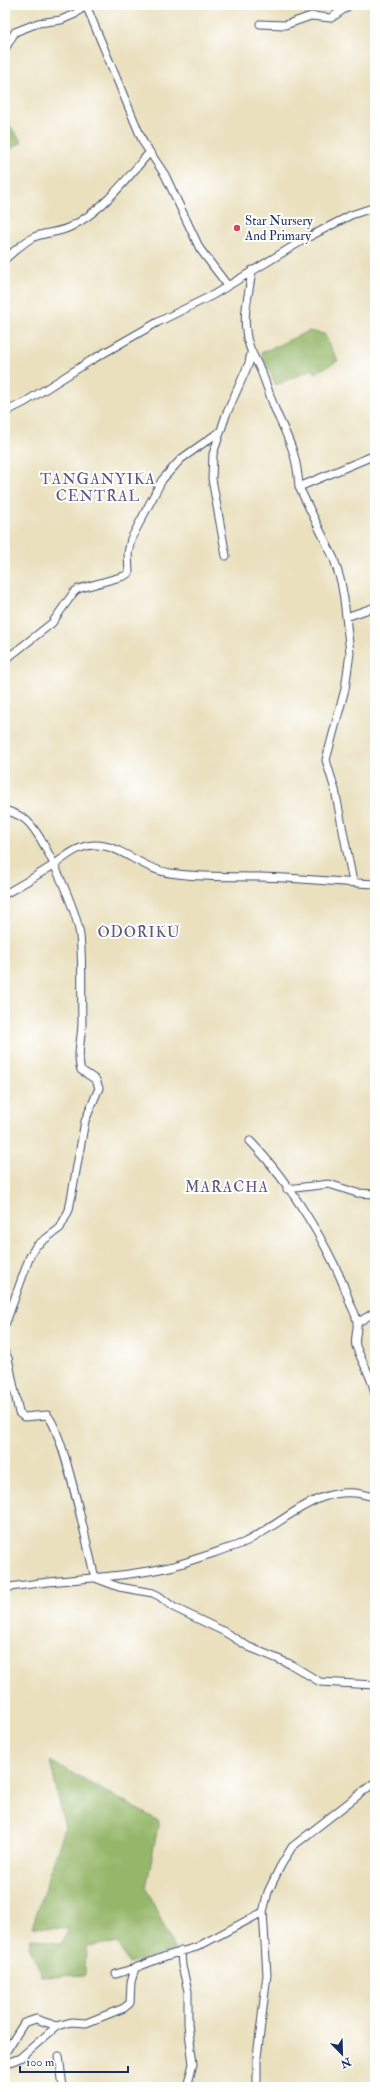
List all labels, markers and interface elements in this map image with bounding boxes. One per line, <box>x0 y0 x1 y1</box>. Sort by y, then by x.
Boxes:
place label: Star Nursery And Primary <box>244 213 313 245</box>
marker: Star Nursery And Primary <box>232 223 242 233</box>
district label: TANGANYIKA CENTRAL <box>40 470 156 506</box>
district label: ODORIKU <box>98 923 180 942</box>
district label: MARACHA <box>185 1178 269 1197</box>
north arrow <box>322 2034 362 2074</box>
scale bar <box>20 2048 128 2074</box>
text: N <box>338 2054 354 2071</box>
text: 100 m <box>26 2055 55 2070</box>

